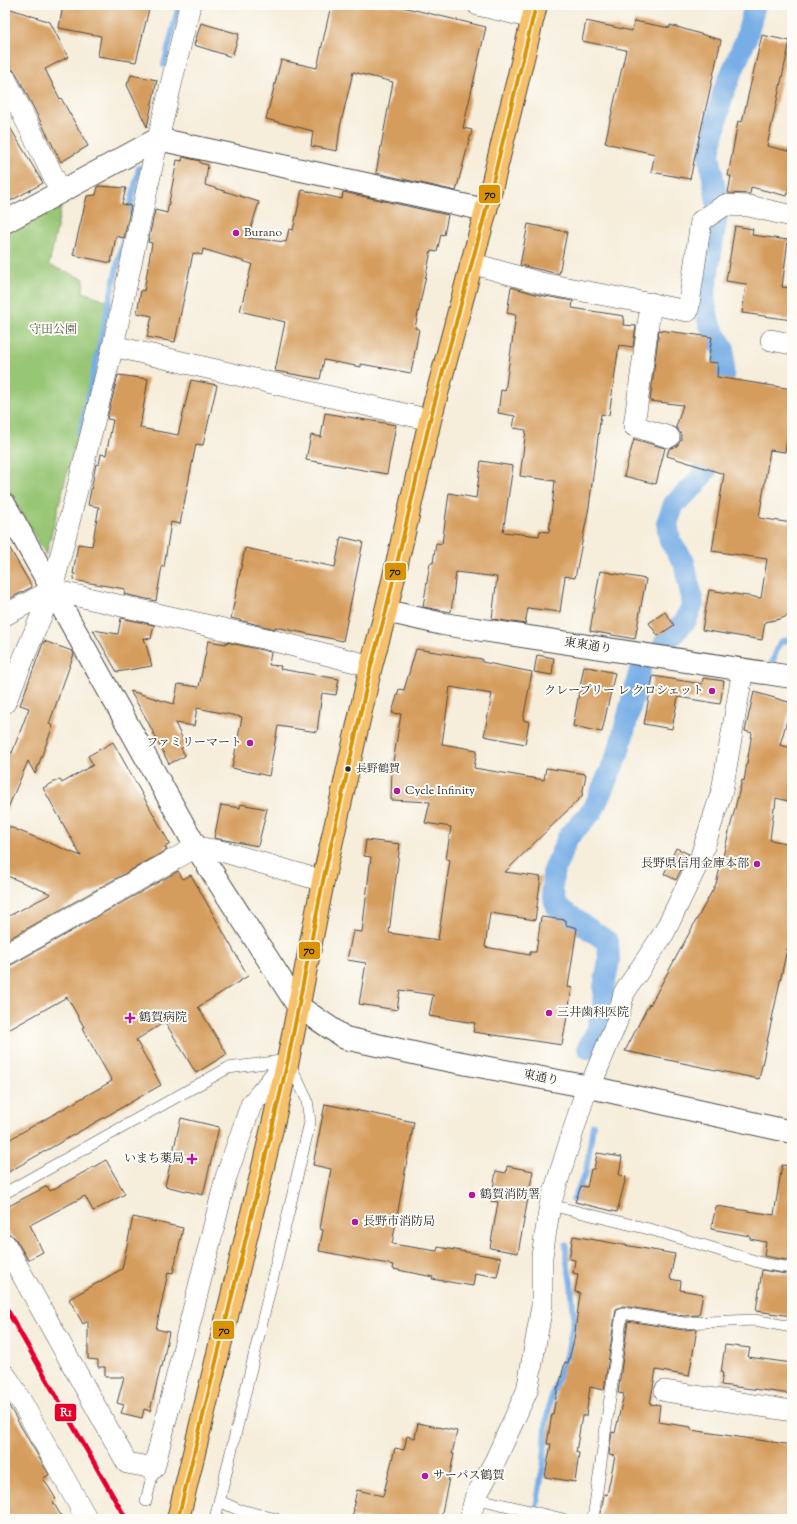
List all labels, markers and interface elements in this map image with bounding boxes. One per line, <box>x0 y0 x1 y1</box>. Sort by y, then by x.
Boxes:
line badge: 70 <box>478 184 501 204</box>
text: 70 <box>484 187 496 203</box>
place label: Burano <box>244 224 282 242</box>
marker: Burano <box>231 228 241 238</box>
park label: 守田公園 <box>29 321 77 339</box>
line badge: 70 <box>384 562 407 581</box>
text: 70 <box>389 564 401 580</box>
street label: 東東通り <box>563 633 613 659</box>
place label: クレープリー レ クロシェット <box>544 682 704 700</box>
marker: クレープリー レ クロシェット <box>707 686 717 696</box>
place label: ファミリーマート <box>146 734 242 752</box>
marker: ファミリーマート <box>245 738 255 748</box>
place label: 長野鶴賀 <box>356 761 400 777</box>
marker: 長野鶴賀 <box>343 764 353 774</box>
place label: Cycle Infinity <box>405 782 475 800</box>
marker: Cycle Infinity <box>392 786 402 796</box>
place label: 長野県信用金庫本部 <box>641 855 749 873</box>
marker: 長野県信用金庫本部 <box>752 859 762 869</box>
line badge: 70 <box>298 941 321 960</box>
text: 70 <box>303 943 315 959</box>
place label: 三井歯科医院 <box>557 1004 629 1022</box>
marker: 三井歯科医院 <box>544 1008 554 1018</box>
place label: 鶴賀病院 <box>139 1009 187 1027</box>
marker: 鶴賀病院 <box>124 1012 136 1024</box>
street label: 東通り <box>522 1066 560 1090</box>
place label: いまち薬局 <box>124 1150 184 1168</box>
marker: いまち薬局 <box>187 1154 197 1164</box>
place label: 鶴賀消防署 <box>480 1186 540 1204</box>
marker: 鶴賀消防署 <box>467 1190 477 1200</box>
place label: 長野市消防局 <box>363 1213 435 1231</box>
marker: 長野市消防局 <box>350 1217 360 1227</box>
line badge: 70 <box>212 1320 235 1340</box>
text: 70 <box>218 1323 230 1339</box>
line badge: R1 <box>54 1403 77 1422</box>
text: R1 <box>59 1405 72 1421</box>
place label: サーパス鶴賀 <box>433 1467 504 1485</box>
marker: サーパス鶴賀 <box>420 1471 430 1481</box>

